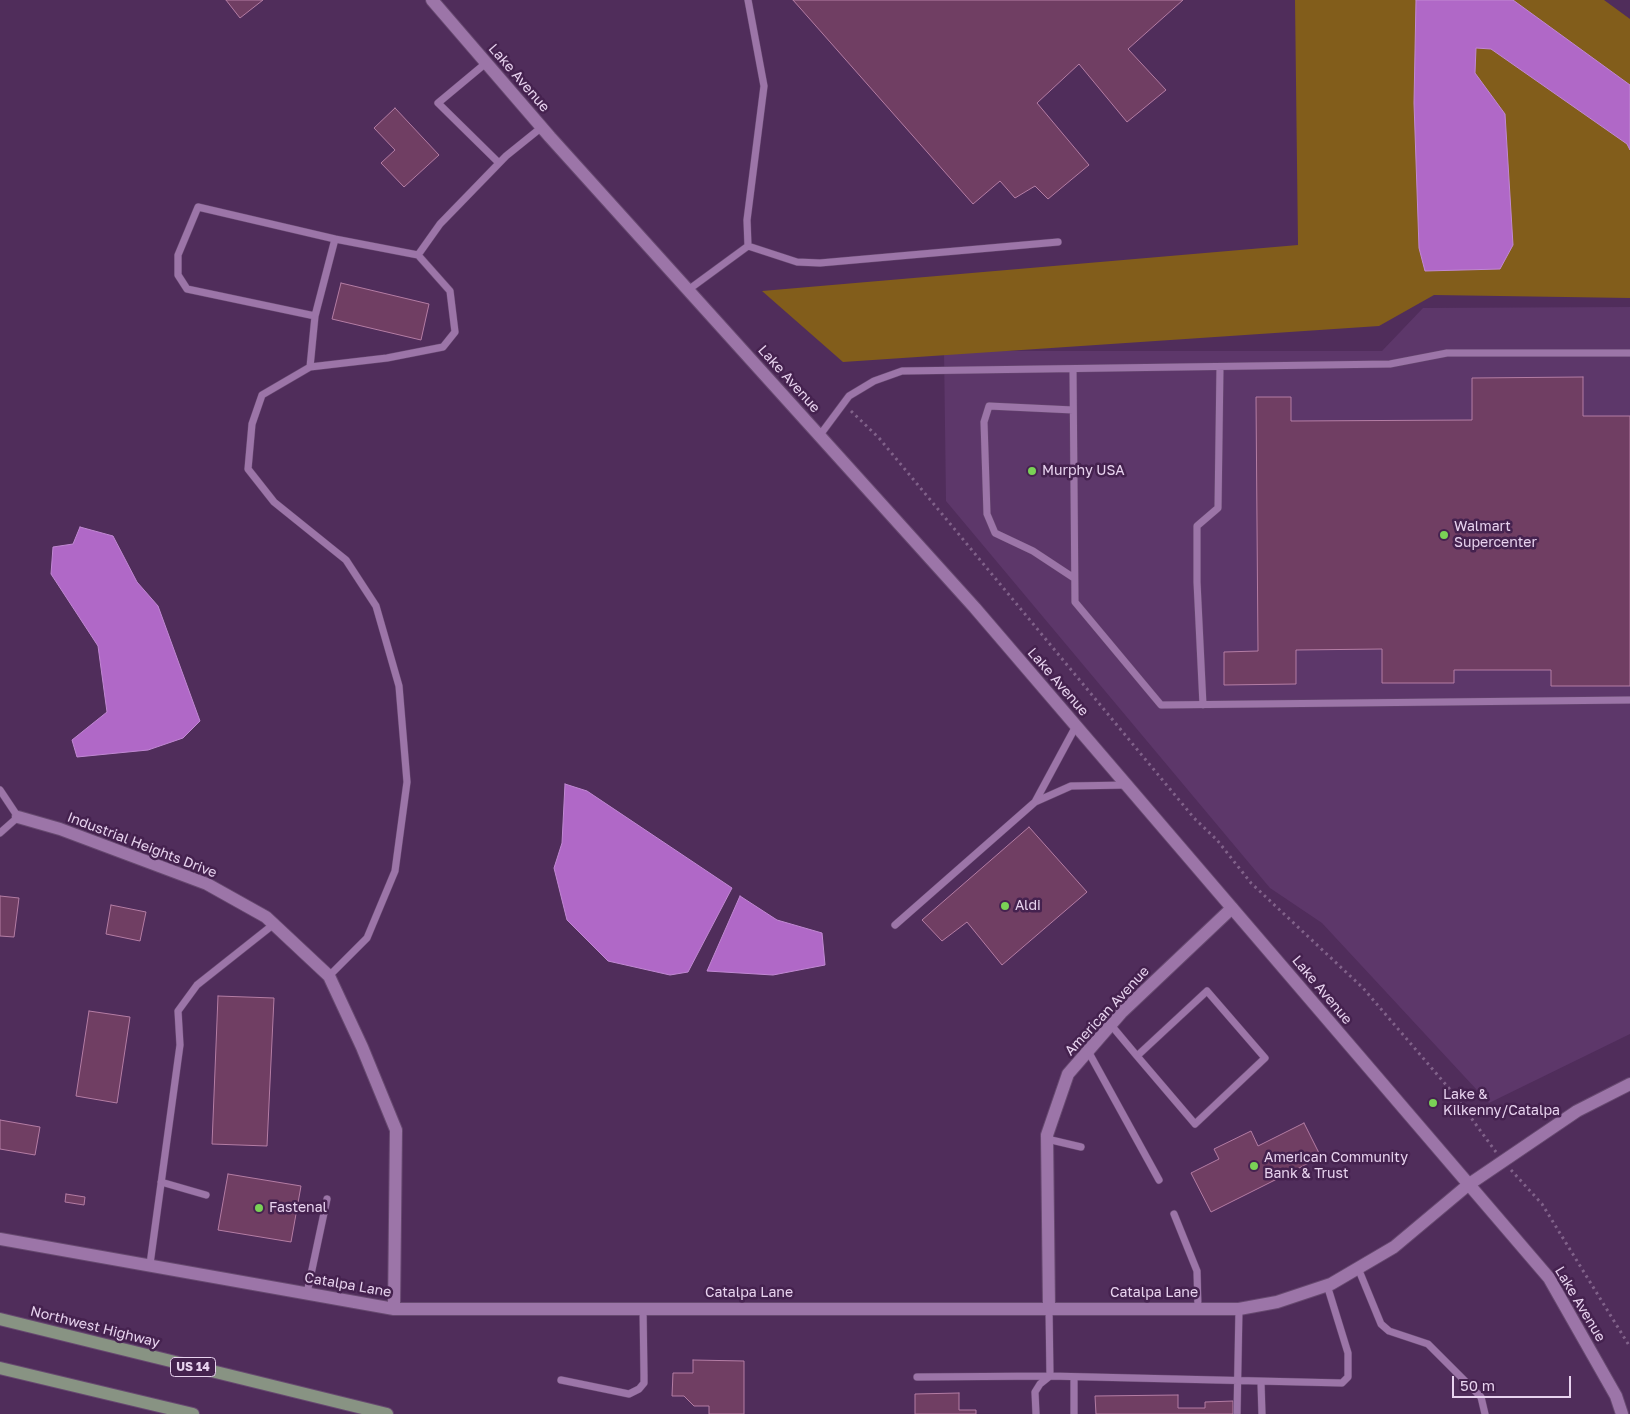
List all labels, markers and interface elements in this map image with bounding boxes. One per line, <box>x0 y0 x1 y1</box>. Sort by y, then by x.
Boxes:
street label: Lake Avenue <box>485 41 553 115</box>
street label: Lake Avenue <box>754 342 824 416</box>
place label: Murphy USA <box>1042 463 1125 479</box>
marker: Murphy USA <box>1026 465 1038 477</box>
place label: Walmart Supercenter <box>1454 519 1537 552</box>
marker: Walmart Supercenter <box>1438 529 1450 541</box>
street label: Lake Avenue <box>1024 645 1092 719</box>
street label: Industrial Heights Drive <box>65 809 219 881</box>
place label: Aldi <box>1015 898 1041 914</box>
marker: Aldi <box>999 900 1011 912</box>
street label: Lake Avenue <box>1288 952 1356 1028</box>
street label: American Avenue <box>1061 963 1153 1059</box>
place label: Lake & Kilkenny/Catalpa <box>1443 1087 1560 1120</box>
marker: Lake & Kilkenny/Catalpa <box>1427 1097 1439 1109</box>
place label: American Community Bank & Trust <box>1264 1150 1408 1182</box>
marker: American Community Bank & Trust <box>1248 1160 1260 1172</box>
place label: Fastenal <box>269 1200 327 1216</box>
marker: Fastenal <box>253 1202 265 1214</box>
street label: Lake Avenue <box>1551 1263 1609 1345</box>
street label: Catalpa Lane <box>303 1269 393 1301</box>
street label: Catalpa Lane <box>705 1285 793 1301</box>
street label: Catalpa Lane <box>1110 1285 1198 1301</box>
street label: Northwest Highway <box>29 1303 161 1351</box>
road number: US 14 <box>170 1358 216 1376</box>
scale bar <box>1455 1366 1574 1398</box>
text: 50 m <box>1460 1376 1495 1394</box>

